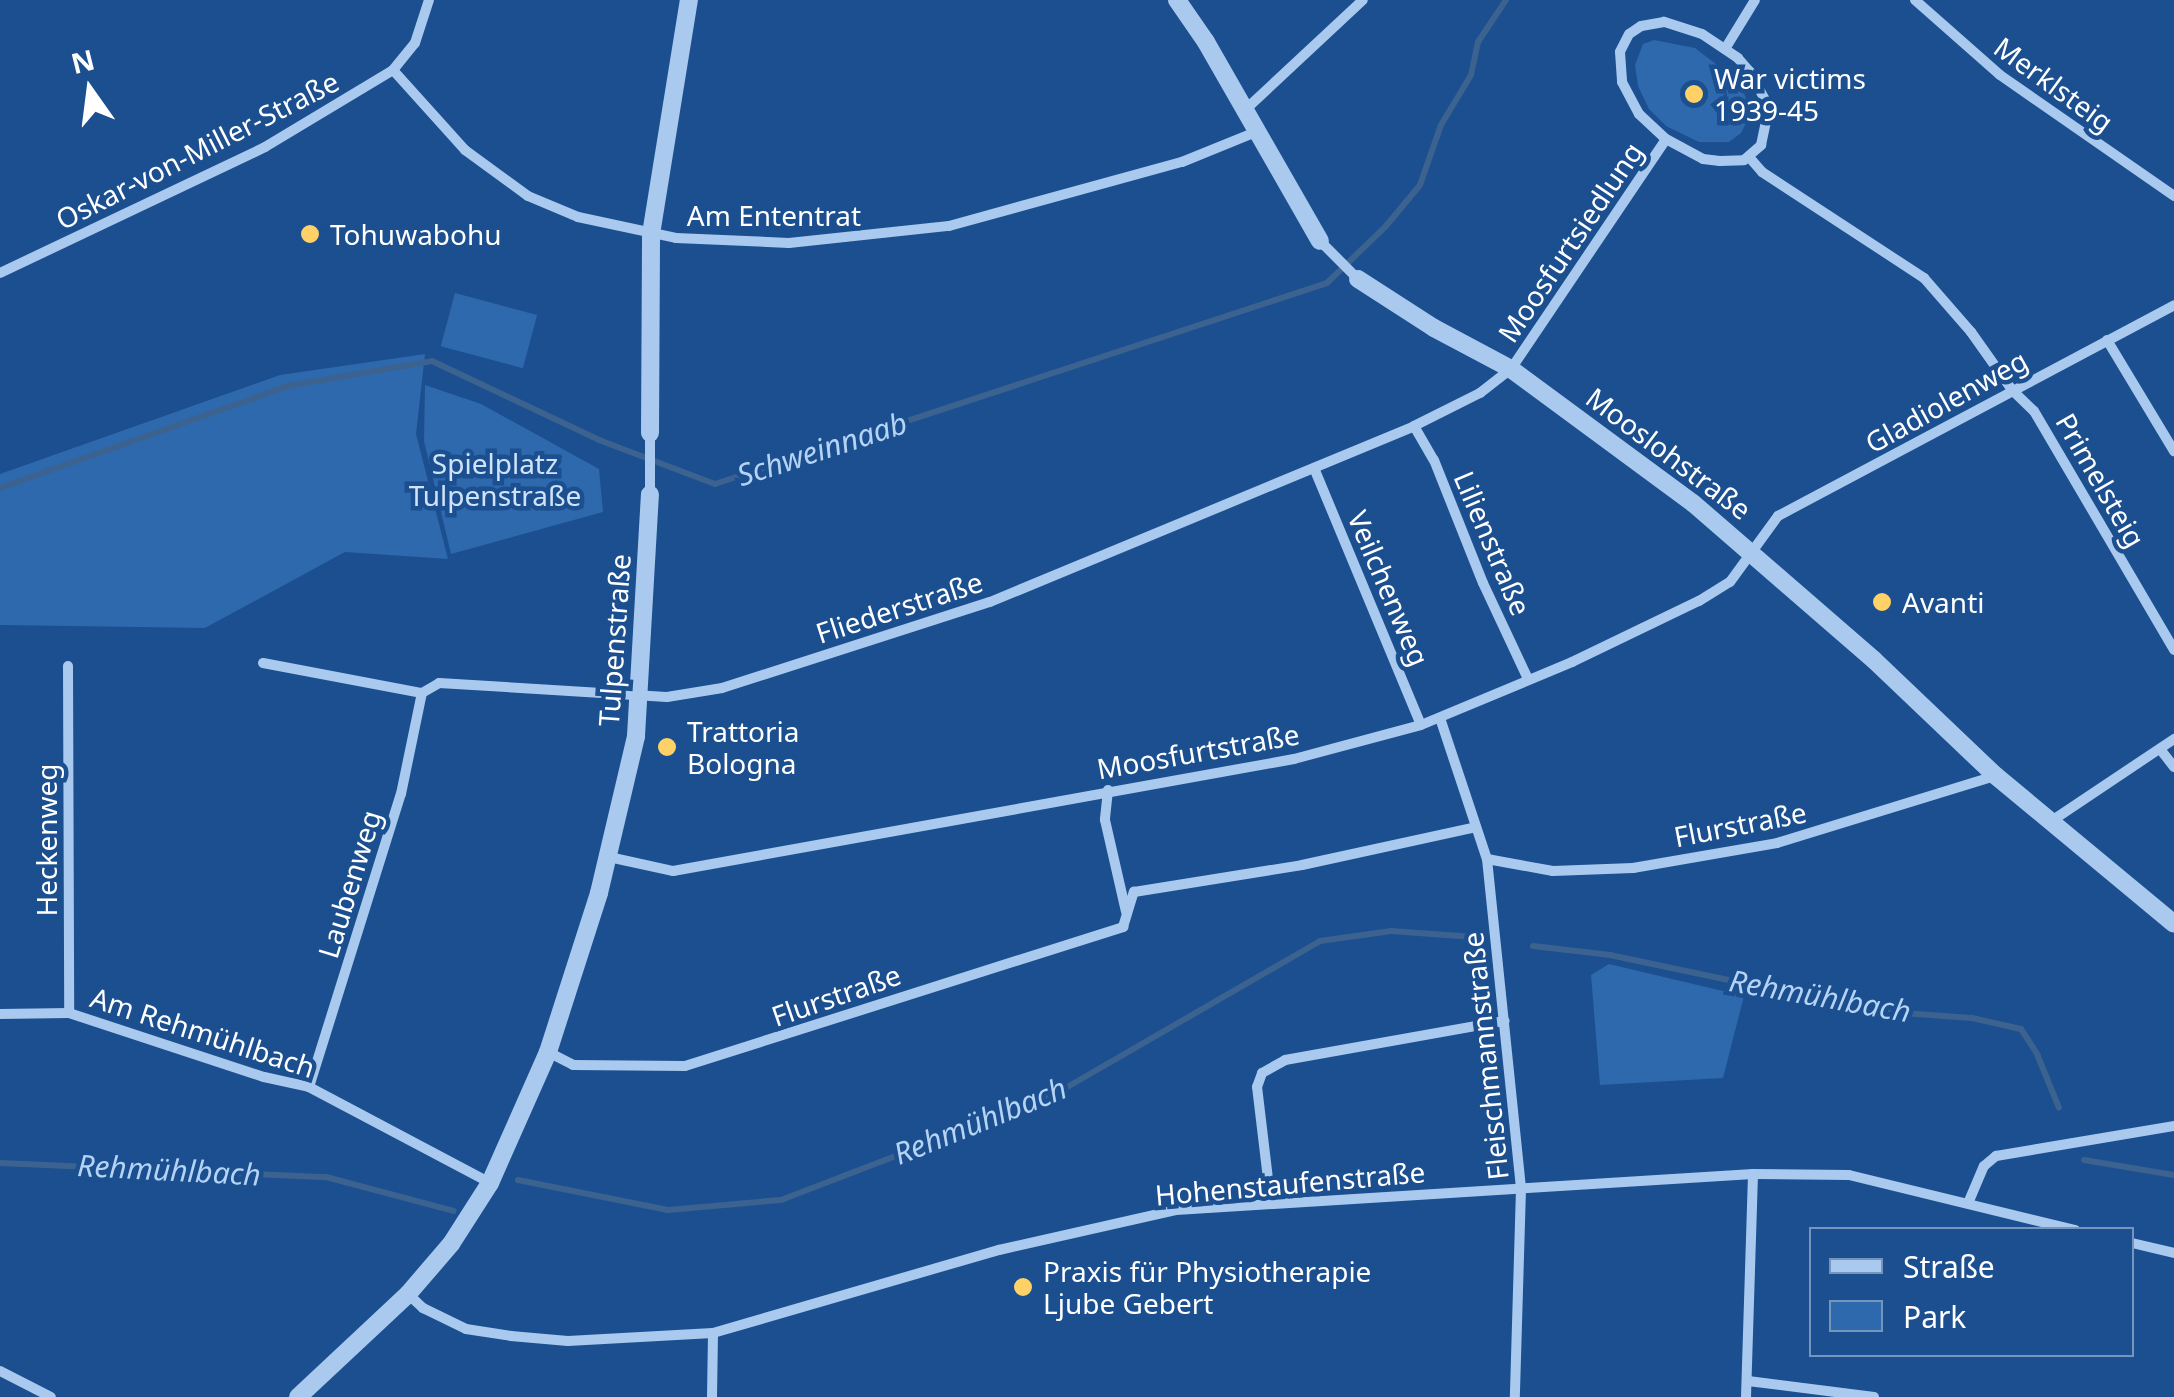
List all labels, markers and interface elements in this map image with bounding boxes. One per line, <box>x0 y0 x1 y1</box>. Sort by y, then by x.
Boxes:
street label: Merklsteig <box>1988 30 2120 138</box>
north arrow <box>40 40 140 140</box>
text: N <box>67 40 98 82</box>
place label: War victims 1939-45 <box>1714 61 1866 127</box>
street label: Oskar-von-Miller-Straße <box>50 64 344 236</box>
marker: War victims 1939-45 <box>1683 83 1705 105</box>
street label: Moosfurtsiedlung <box>1491 136 1649 348</box>
street label: Am Ententrat <box>687 198 861 232</box>
place label: Tohuwabohu <box>330 217 502 251</box>
marker: Tohuwabohu <box>299 223 321 245</box>
street label: Gladiolenweg <box>1859 343 2033 459</box>
street label: Mooslohstraße <box>1580 380 1758 526</box>
water label: Schweinnaab <box>732 405 912 493</box>
street label: Primelsteig <box>2049 407 2153 553</box>
park label: Spielplatz Tulpenstraße <box>409 446 581 512</box>
street label: Lilienstraße <box>1448 466 1538 620</box>
street label: Veilchenweg <box>1341 505 1437 671</box>
street label: Tulpenstraße <box>591 553 637 727</box>
street label: Fliederstraße <box>812 564 986 650</box>
place label: Avanti <box>1902 585 1984 619</box>
marker: Avanti <box>1871 591 1893 613</box>
place label: Trattoria Bologna <box>687 714 800 780</box>
street label: Moosfurtstraße <box>1094 717 1302 785</box>
marker: Trattoria Bologna <box>656 736 678 758</box>
street label: Heckenweg <box>29 763 63 917</box>
street label: Flurstraße <box>1671 795 1809 853</box>
street label: Laubenweg <box>311 806 387 962</box>
street label: Fleischmannstraße <box>1455 930 1515 1182</box>
street label: Flurstraße <box>767 957 905 1033</box>
water label: Rehmühlbach <box>1726 962 1914 1030</box>
street label: Am Rehmühlbach <box>87 980 319 1084</box>
water label: Rehmühlbach <box>888 1070 1072 1172</box>
water label: Rehmühlbach <box>76 1147 262 1193</box>
street label: Hohenstaufenstraße <box>1154 1154 1426 1212</box>
legend <box>1809 1227 2134 1357</box>
text: Straße <box>1903 1246 1995 1287</box>
place label: Praxis für Physiotherapie Ljube Gebert <box>1043 1254 1371 1320</box>
marker: Praxis für Physiotherapie Ljube Gebert <box>1012 1276 1034 1298</box>
text: Park <box>1903 1296 1966 1337</box>

